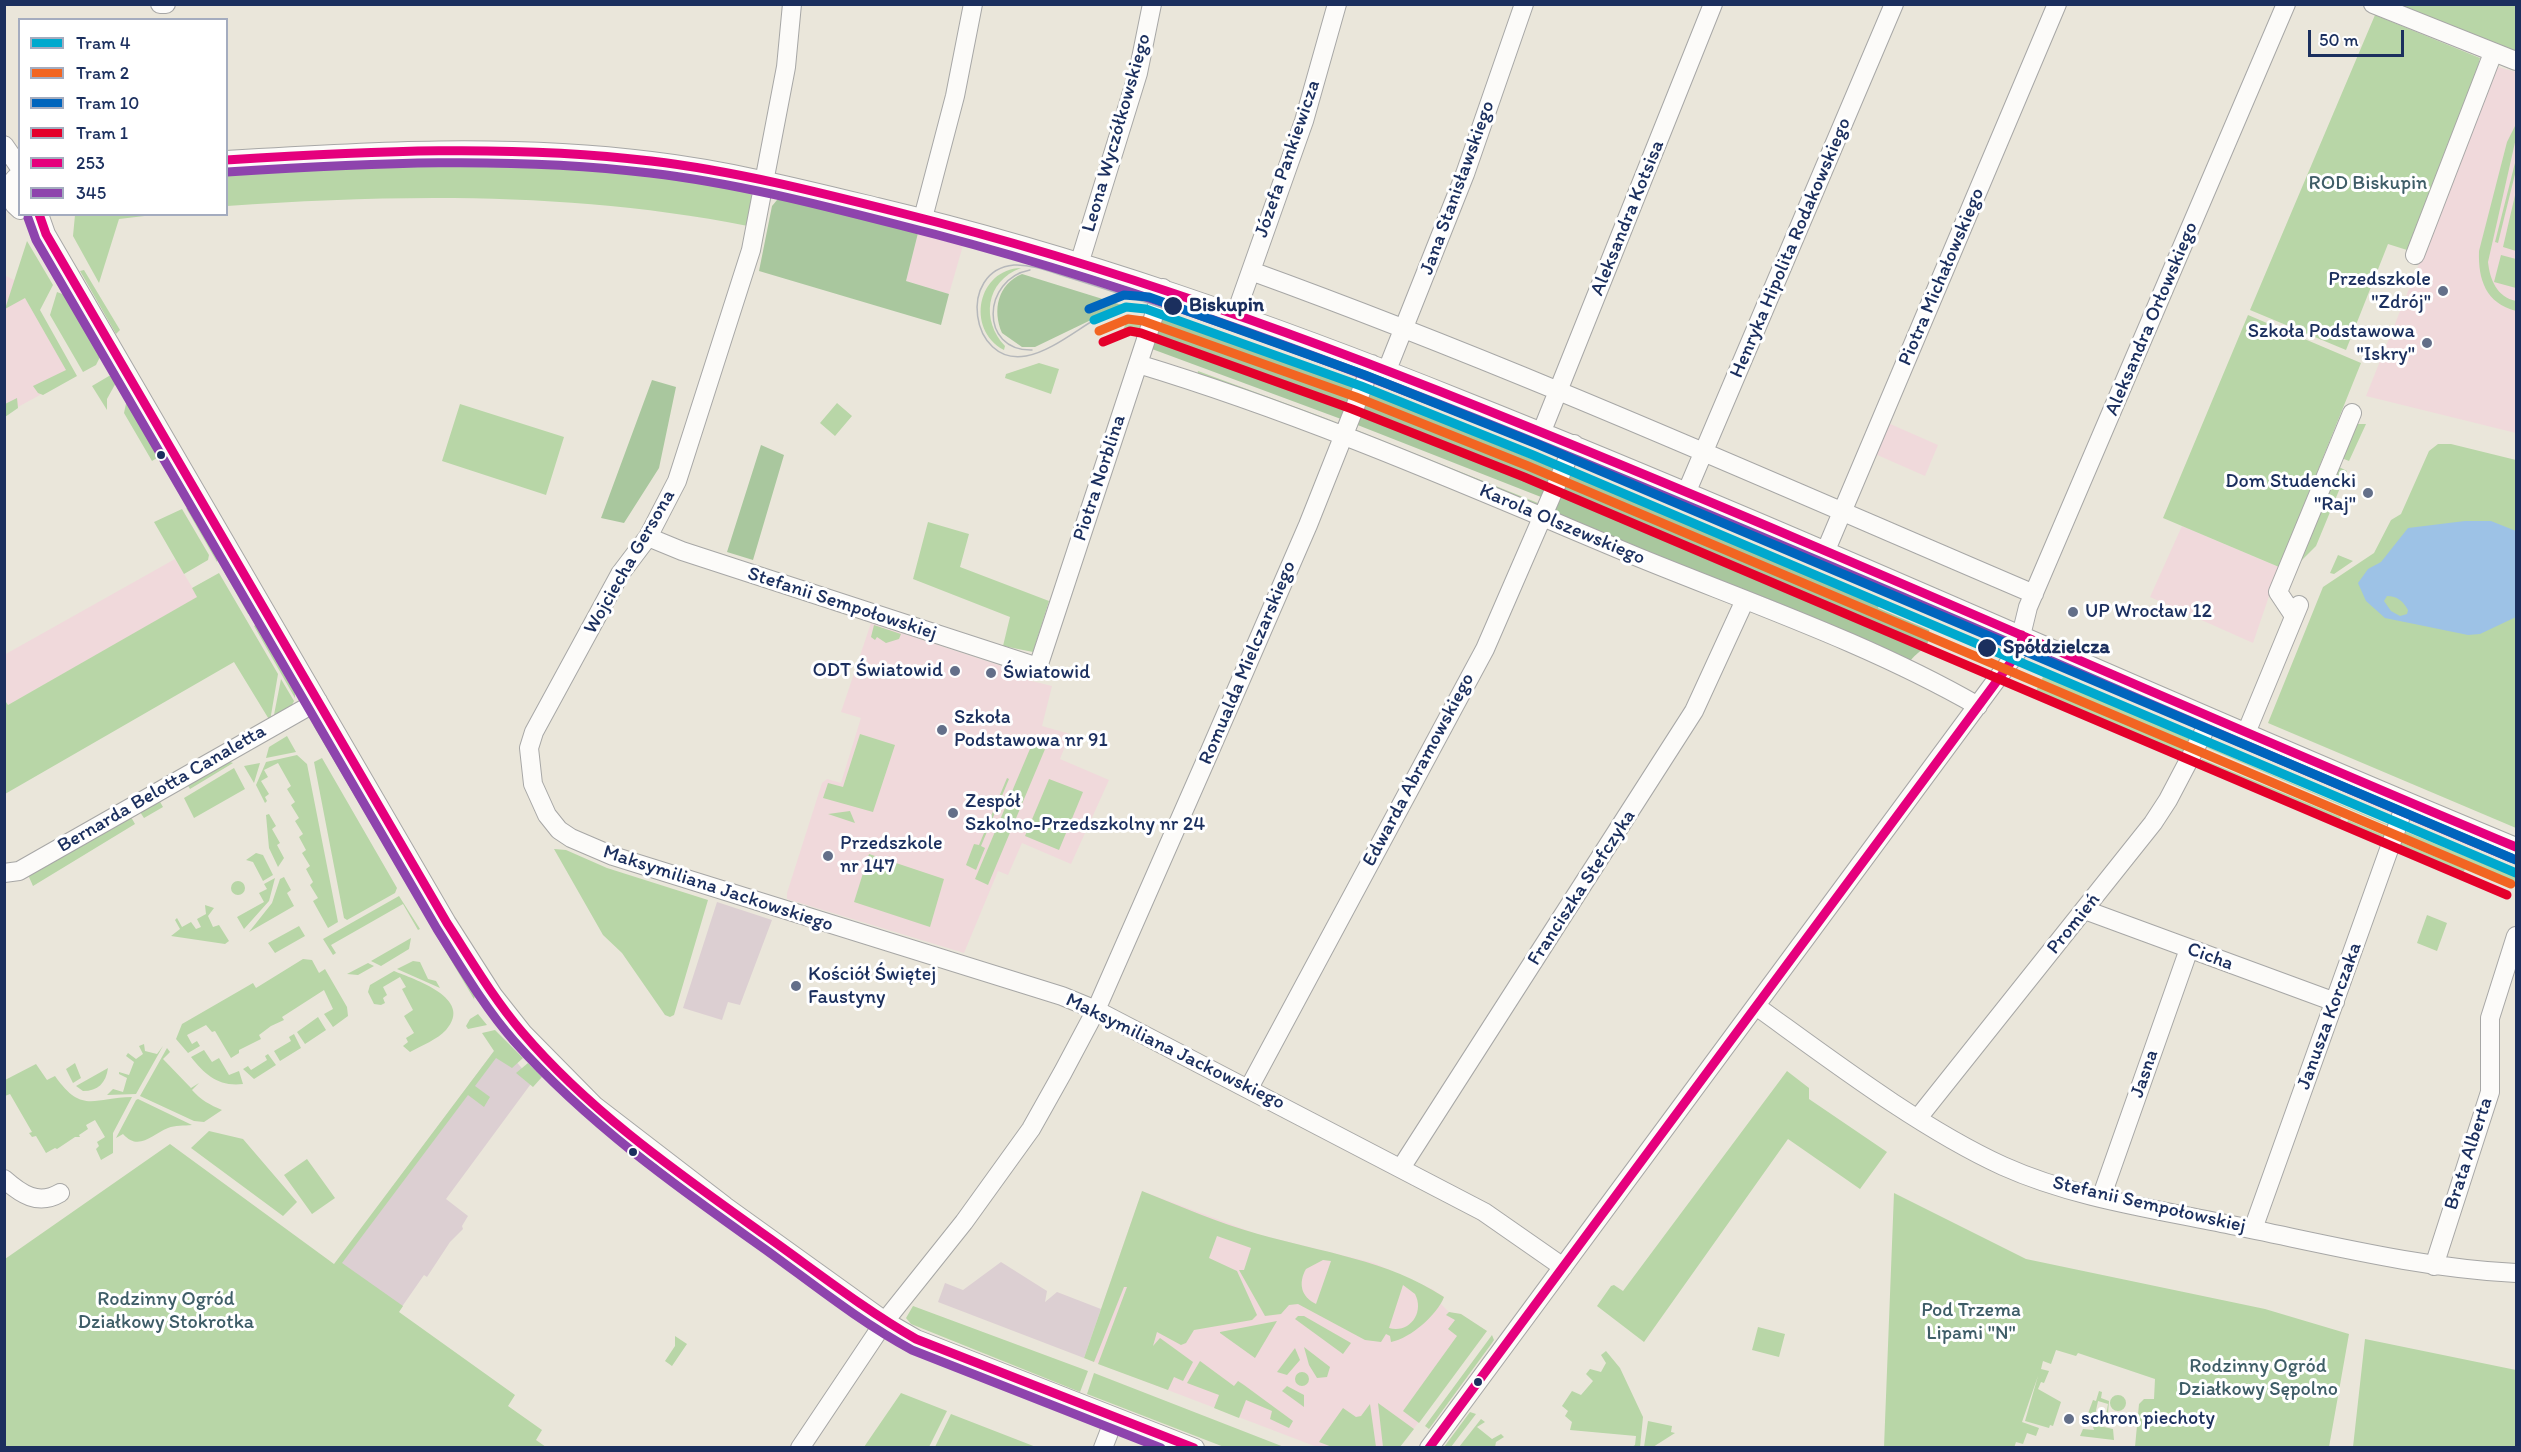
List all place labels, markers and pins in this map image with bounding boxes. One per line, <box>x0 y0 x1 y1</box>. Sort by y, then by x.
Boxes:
place label: Przedszkole "Zdrój" <box>2328 268 2431 315</box>
marker: Przedszkole "Zdrój" <box>2436 284 2450 298</box>
place label: Biskupin <box>1189 294 1264 318</box>
marker: Biskupin <box>1162 295 1184 317</box>
place label: Szkoła Podstawowa "Iskry" <box>2248 320 2415 367</box>
marker: Szkoła Podstawowa "Iskry" <box>2420 336 2434 350</box>
unlabelled marker <box>155 449 167 461</box>
place label: Dom Studencki "Raj" <box>2225 470 2356 517</box>
marker: Dom Studencki "Raj" <box>2361 486 2375 500</box>
place label: UP Wrocław 12 <box>2085 600 2212 624</box>
marker: UP Wrocław 12 <box>2066 605 2080 619</box>
place label: Spółdzielcza <box>2003 636 2110 660</box>
marker: Spółdzielcza <box>1976 637 1998 659</box>
place label: ODT Światowid <box>812 659 943 683</box>
place label: Światowid <box>1003 661 1090 685</box>
marker: ODT Światowid <box>948 664 962 678</box>
marker: Światowid <box>984 666 998 680</box>
place label: Szkoła Podstawowa nr 91 <box>954 706 1108 753</box>
marker: Szkoła Podstawowa nr 91 <box>935 723 949 737</box>
place label: Zespół Szkolno-Przedszkolny nr 24 <box>965 790 1205 837</box>
marker: Zespół Szkolno-Przedszkolny nr 24 <box>946 806 960 820</box>
place label: Przedszkole nr 147 <box>840 832 943 879</box>
marker: Przedszkole nr 147 <box>821 849 835 863</box>
place label: Kościół Świętej Faustyny <box>808 963 936 1010</box>
marker: Kościół Świętej Faustyny <box>789 979 803 993</box>
unlabelled marker <box>627 1146 639 1158</box>
unlabelled marker <box>1472 1376 1484 1388</box>
place label: schron piechoty <box>2081 1407 2215 1431</box>
marker: schron piechoty <box>2062 1412 2076 1426</box>

